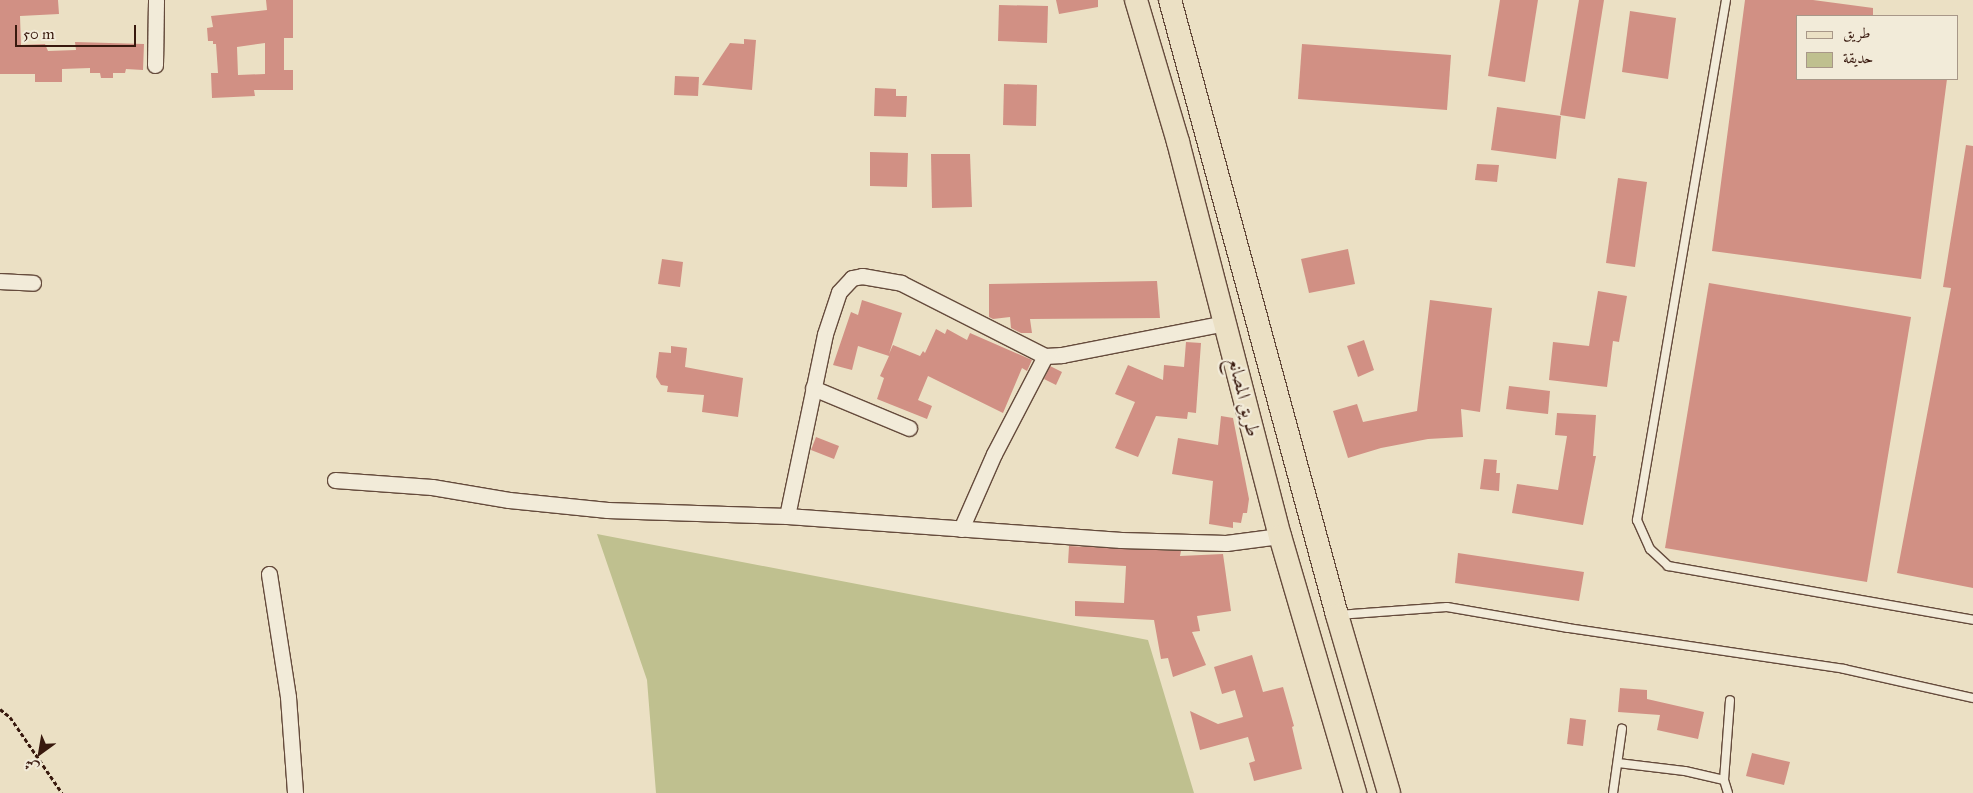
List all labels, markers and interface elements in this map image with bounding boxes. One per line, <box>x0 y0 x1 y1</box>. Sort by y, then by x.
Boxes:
scale bar <box>18 15 139 47</box>
legend <box>1796 15 1958 80</box>
text: طريق <box>1843 24 1870 42</box>
text: 50 m <box>23 25 55 43</box>
text: حديقة <box>1843 49 1873 67</box>
street label: طريق المصانع <box>1223 355 1265 439</box>
north arrow <box>15 728 65 778</box>
text: ش <box>21 755 42 777</box>

